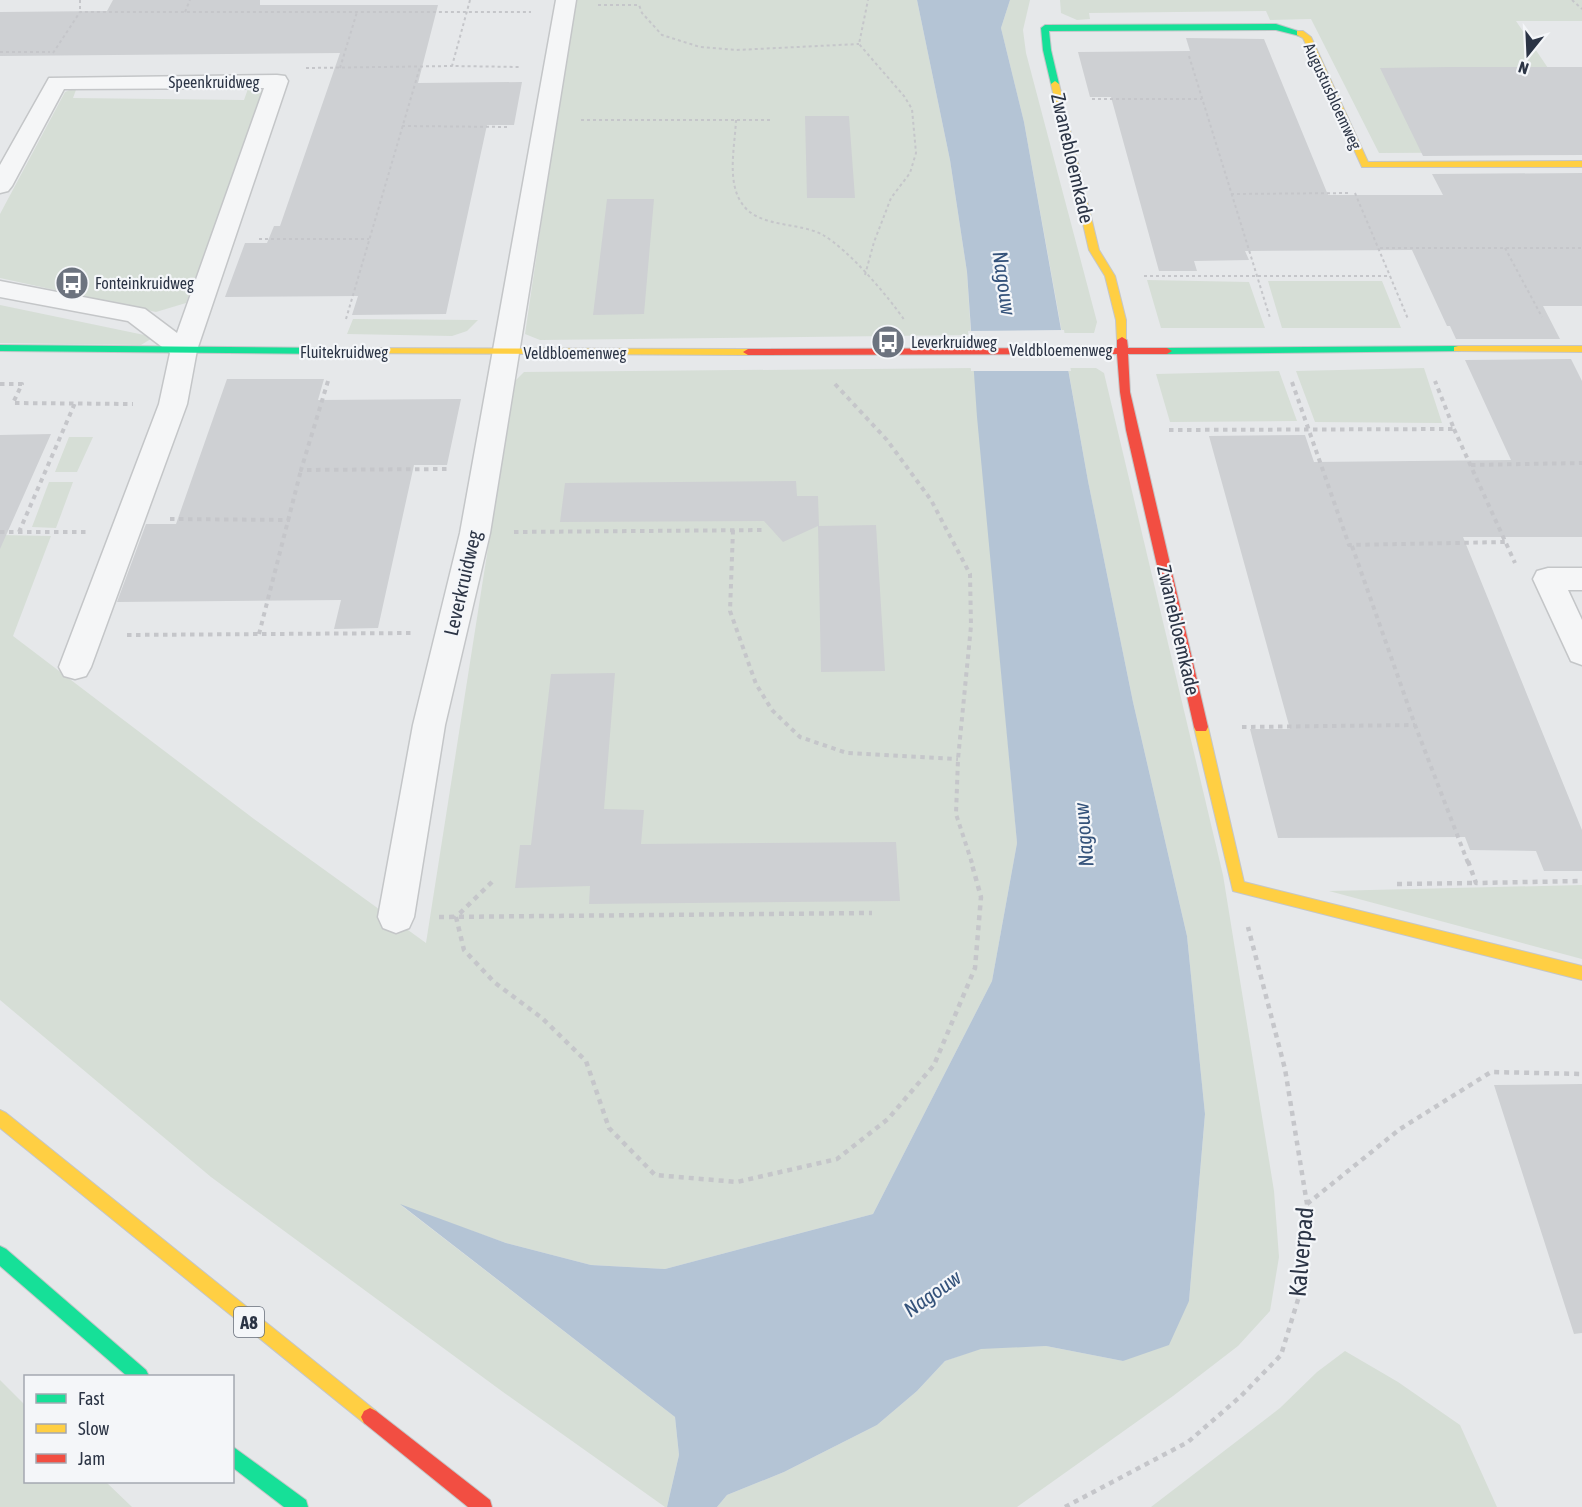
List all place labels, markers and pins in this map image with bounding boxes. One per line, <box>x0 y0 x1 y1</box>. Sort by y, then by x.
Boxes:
bus stop icon: Fonteinkruidweg <box>54 265 90 301</box>
place label: Fonteinkruidweg <box>95 274 194 293</box>
bus stop icon: Leverkruidweg <box>870 324 906 360</box>
place label: Leverkruidweg <box>911 333 997 352</box>

